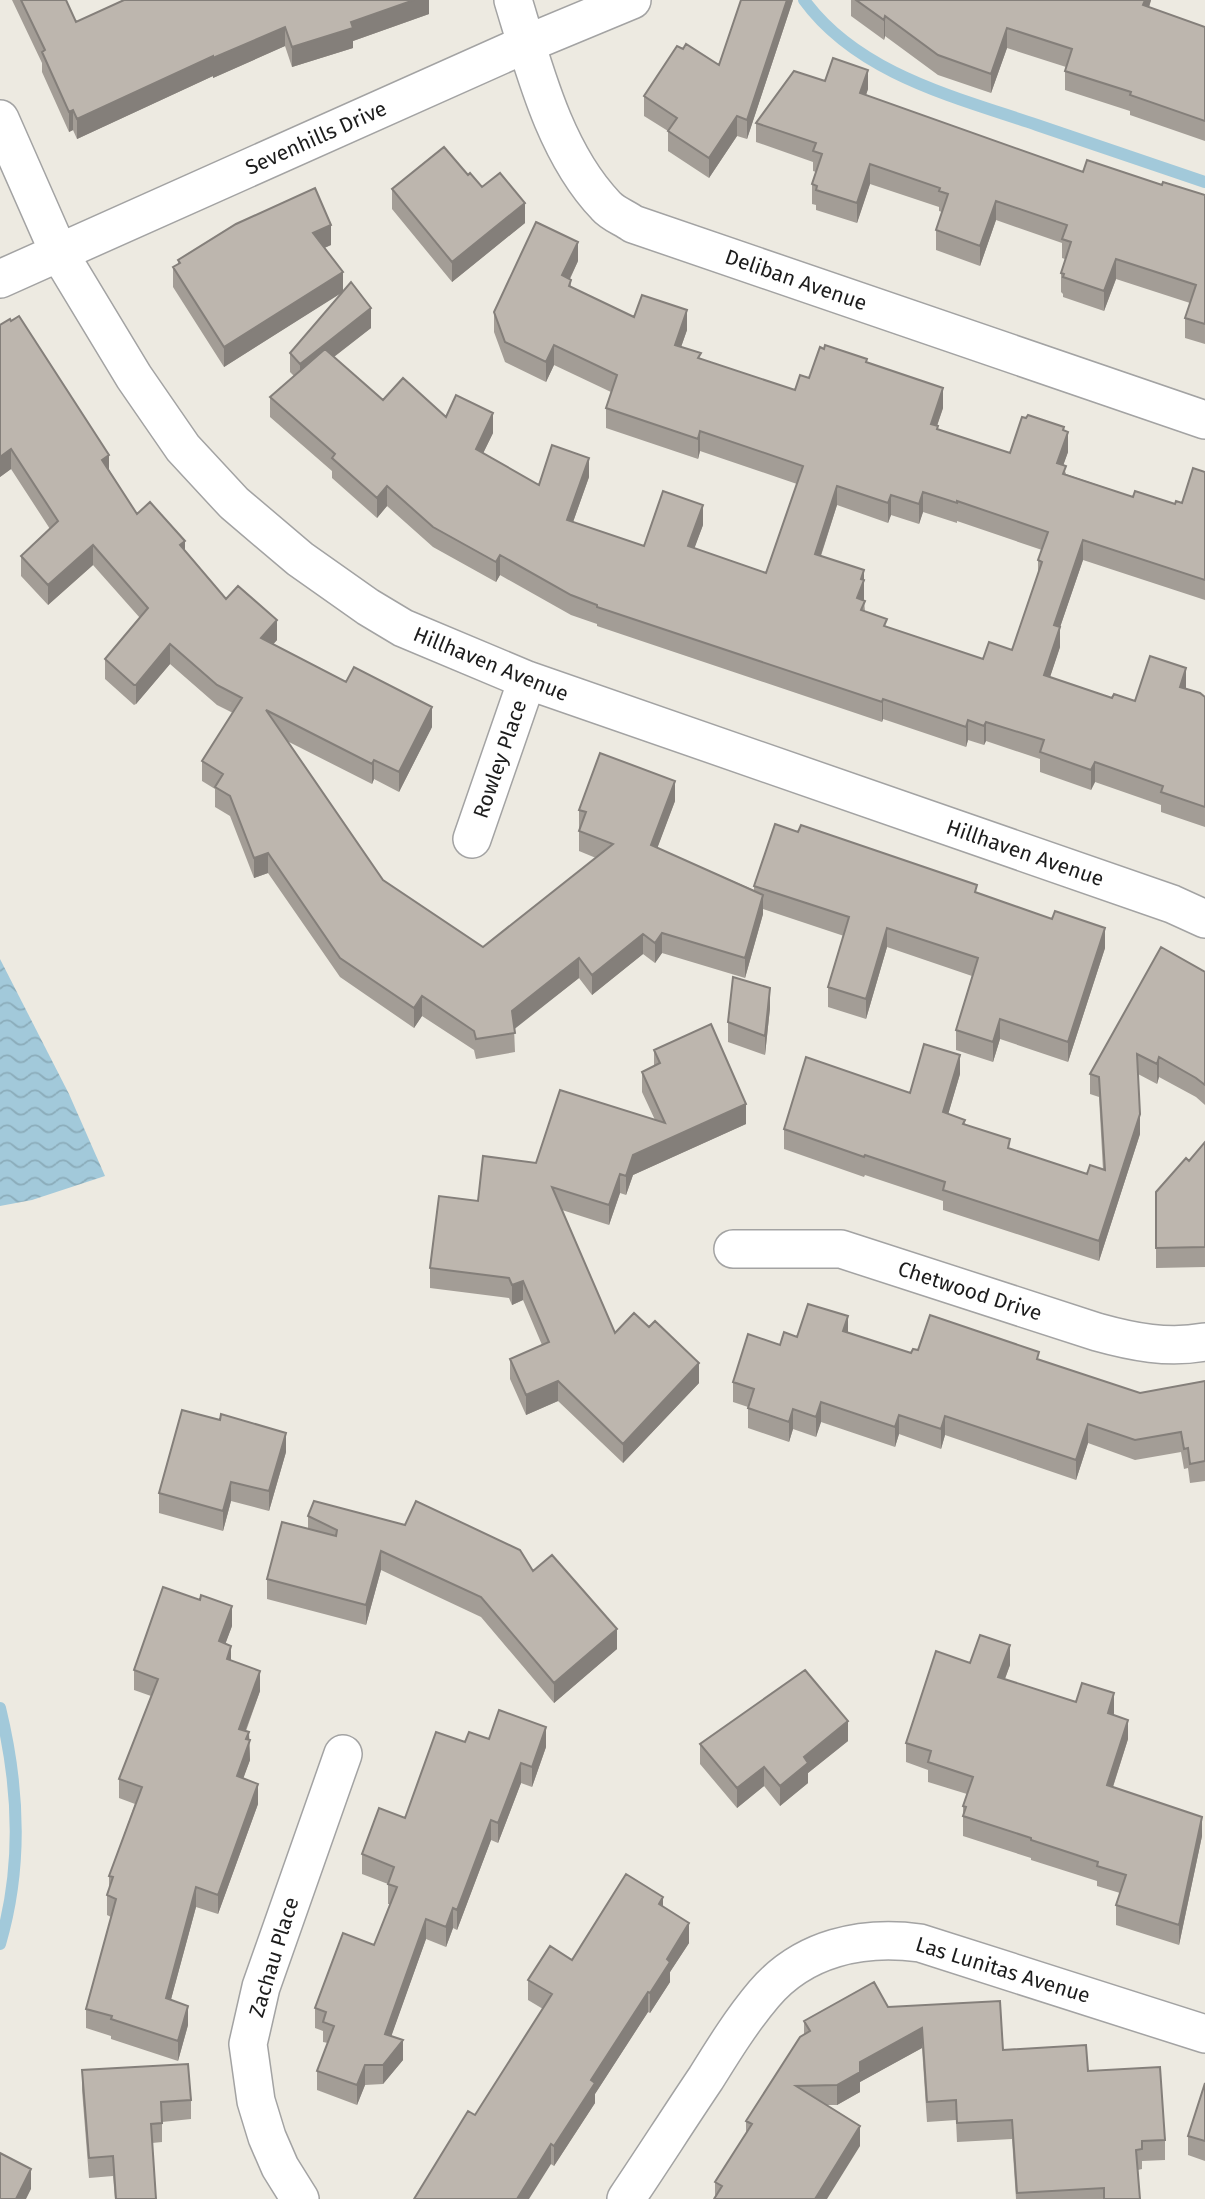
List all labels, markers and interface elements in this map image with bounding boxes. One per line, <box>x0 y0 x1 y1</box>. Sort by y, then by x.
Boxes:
street label: Sevenhills Drive <box>241 95 391 181</box>
street label: Deliban Avenue <box>722 244 870 316</box>
street label: Hillhaven Avenue <box>410 621 572 707</box>
street label: Rowley Place <box>468 696 532 822</box>
street label: Hillhaven Avenue <box>943 814 1107 892</box>
street label: Chetwood Drive <box>895 1255 1045 1327</box>
street label: Zachau Place <box>243 1894 305 2020</box>
street label: Las Lunitas Avenue <box>913 1931 1093 2009</box>

